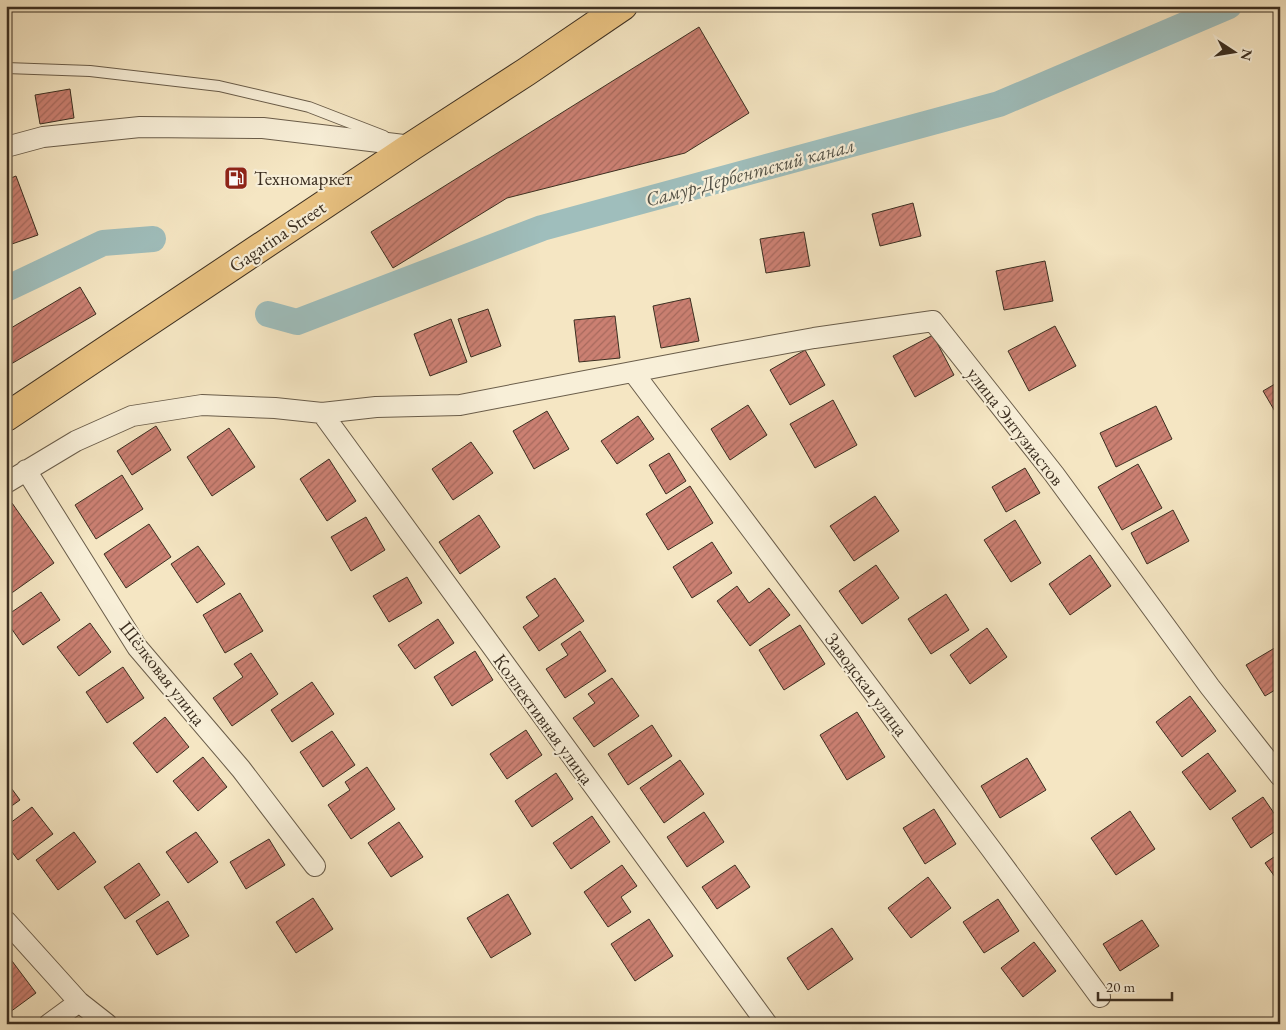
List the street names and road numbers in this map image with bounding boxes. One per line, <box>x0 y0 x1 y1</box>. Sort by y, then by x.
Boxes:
street label: Gagarina Street <box>224 195 330 278</box>
street label: улица Энтузиастов <box>961 362 1070 491</box>
street label: Шёлковая улица <box>114 616 212 731</box>
street label: Заводская улица <box>819 628 914 741</box>
street label: Коллективная улица <box>488 649 600 790</box>

